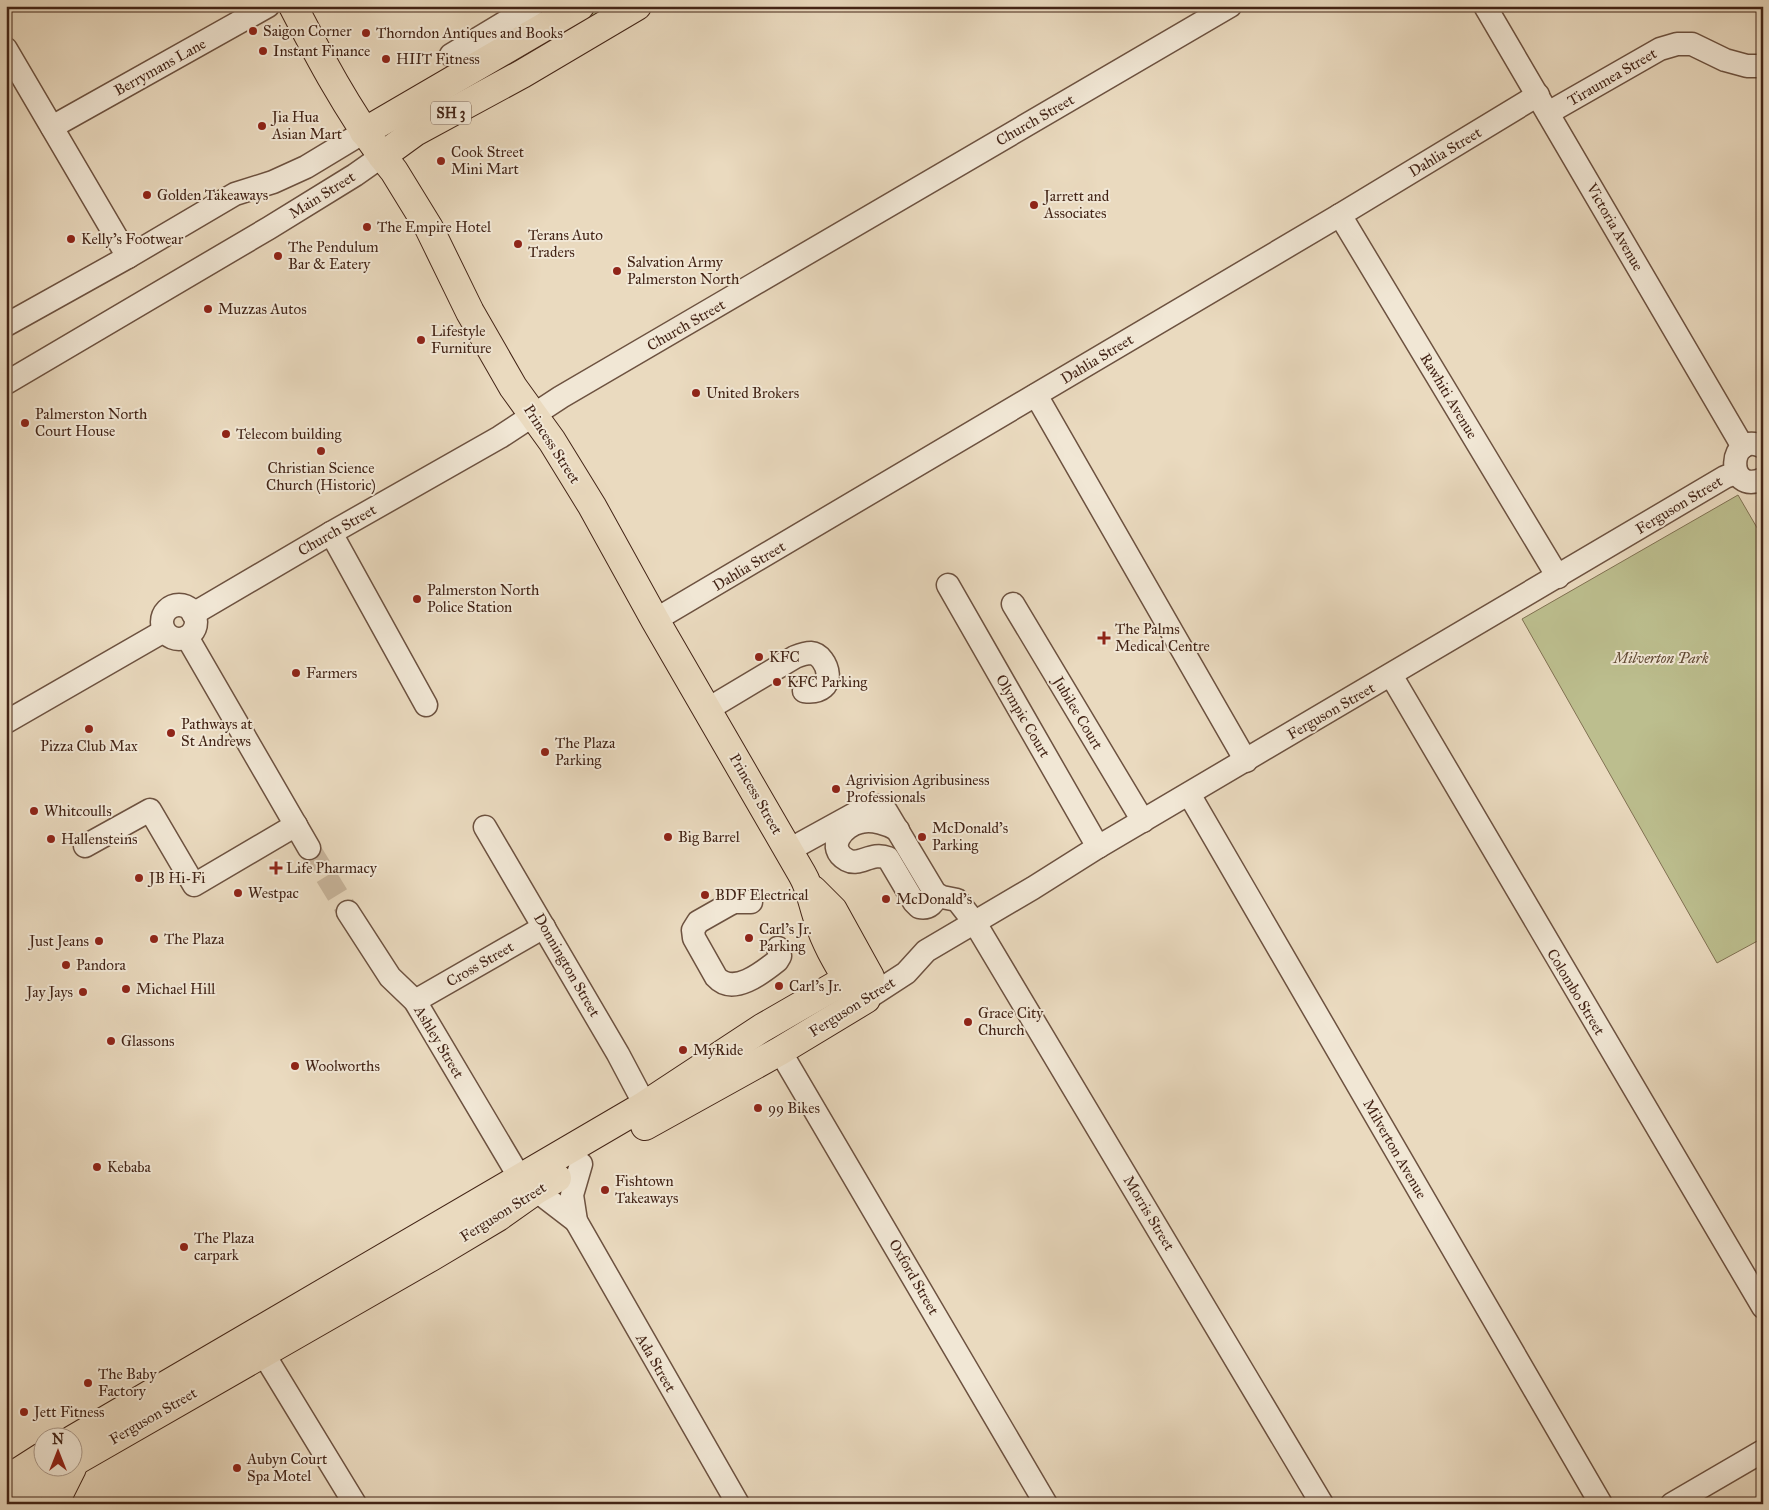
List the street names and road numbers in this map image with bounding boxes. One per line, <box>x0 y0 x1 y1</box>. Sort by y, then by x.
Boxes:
street label: Berrymans Lane <box>111 34 209 100</box>
street label: Tiraumea Street <box>1564 44 1660 110</box>
street label: Church Street <box>993 90 1078 150</box>
road number: SH 3 <box>431 102 471 125</box>
street label: Dahlia Street <box>1405 123 1485 181</box>
street label: Main Street <box>286 167 359 222</box>
street label: Victoria Avenue <box>1582 179 1647 274</box>
street label: Church Street <box>644 295 729 355</box>
street label: Dahlia Street <box>1057 330 1137 388</box>
street label: Rawhiti Avenue <box>1416 350 1482 442</box>
street label: Princess Street <box>520 401 585 487</box>
street label: Ferguson Street <box>1632 472 1726 538</box>
street label: Church Street <box>295 500 380 560</box>
street label: Dahlia Street <box>709 537 789 595</box>
street label: Olympic Court <box>992 671 1054 761</box>
street label: Jubilee Court <box>1047 672 1107 754</box>
street label: Ferguson Street <box>1284 678 1379 743</box>
street label: Princess Street <box>726 750 787 838</box>
street label: Donnington Street <box>530 910 604 1021</box>
street label: Cross Street <box>443 937 518 991</box>
street label: Colombo Street <box>1543 946 1609 1039</box>
street label: Ferguson Street <box>806 973 899 1041</box>
street label: Ashley Street <box>410 1002 468 1082</box>
street label: Milverton Avenue <box>1359 1096 1431 1202</box>
street label: Morris Street <box>1120 1172 1179 1254</box>
street label: Ferguson Street <box>457 1178 550 1246</box>
street label: Oxford Street <box>885 1236 943 1319</box>
street label: Ada Street <box>632 1330 680 1396</box>
street label: Ferguson Street <box>106 1383 201 1448</box>

